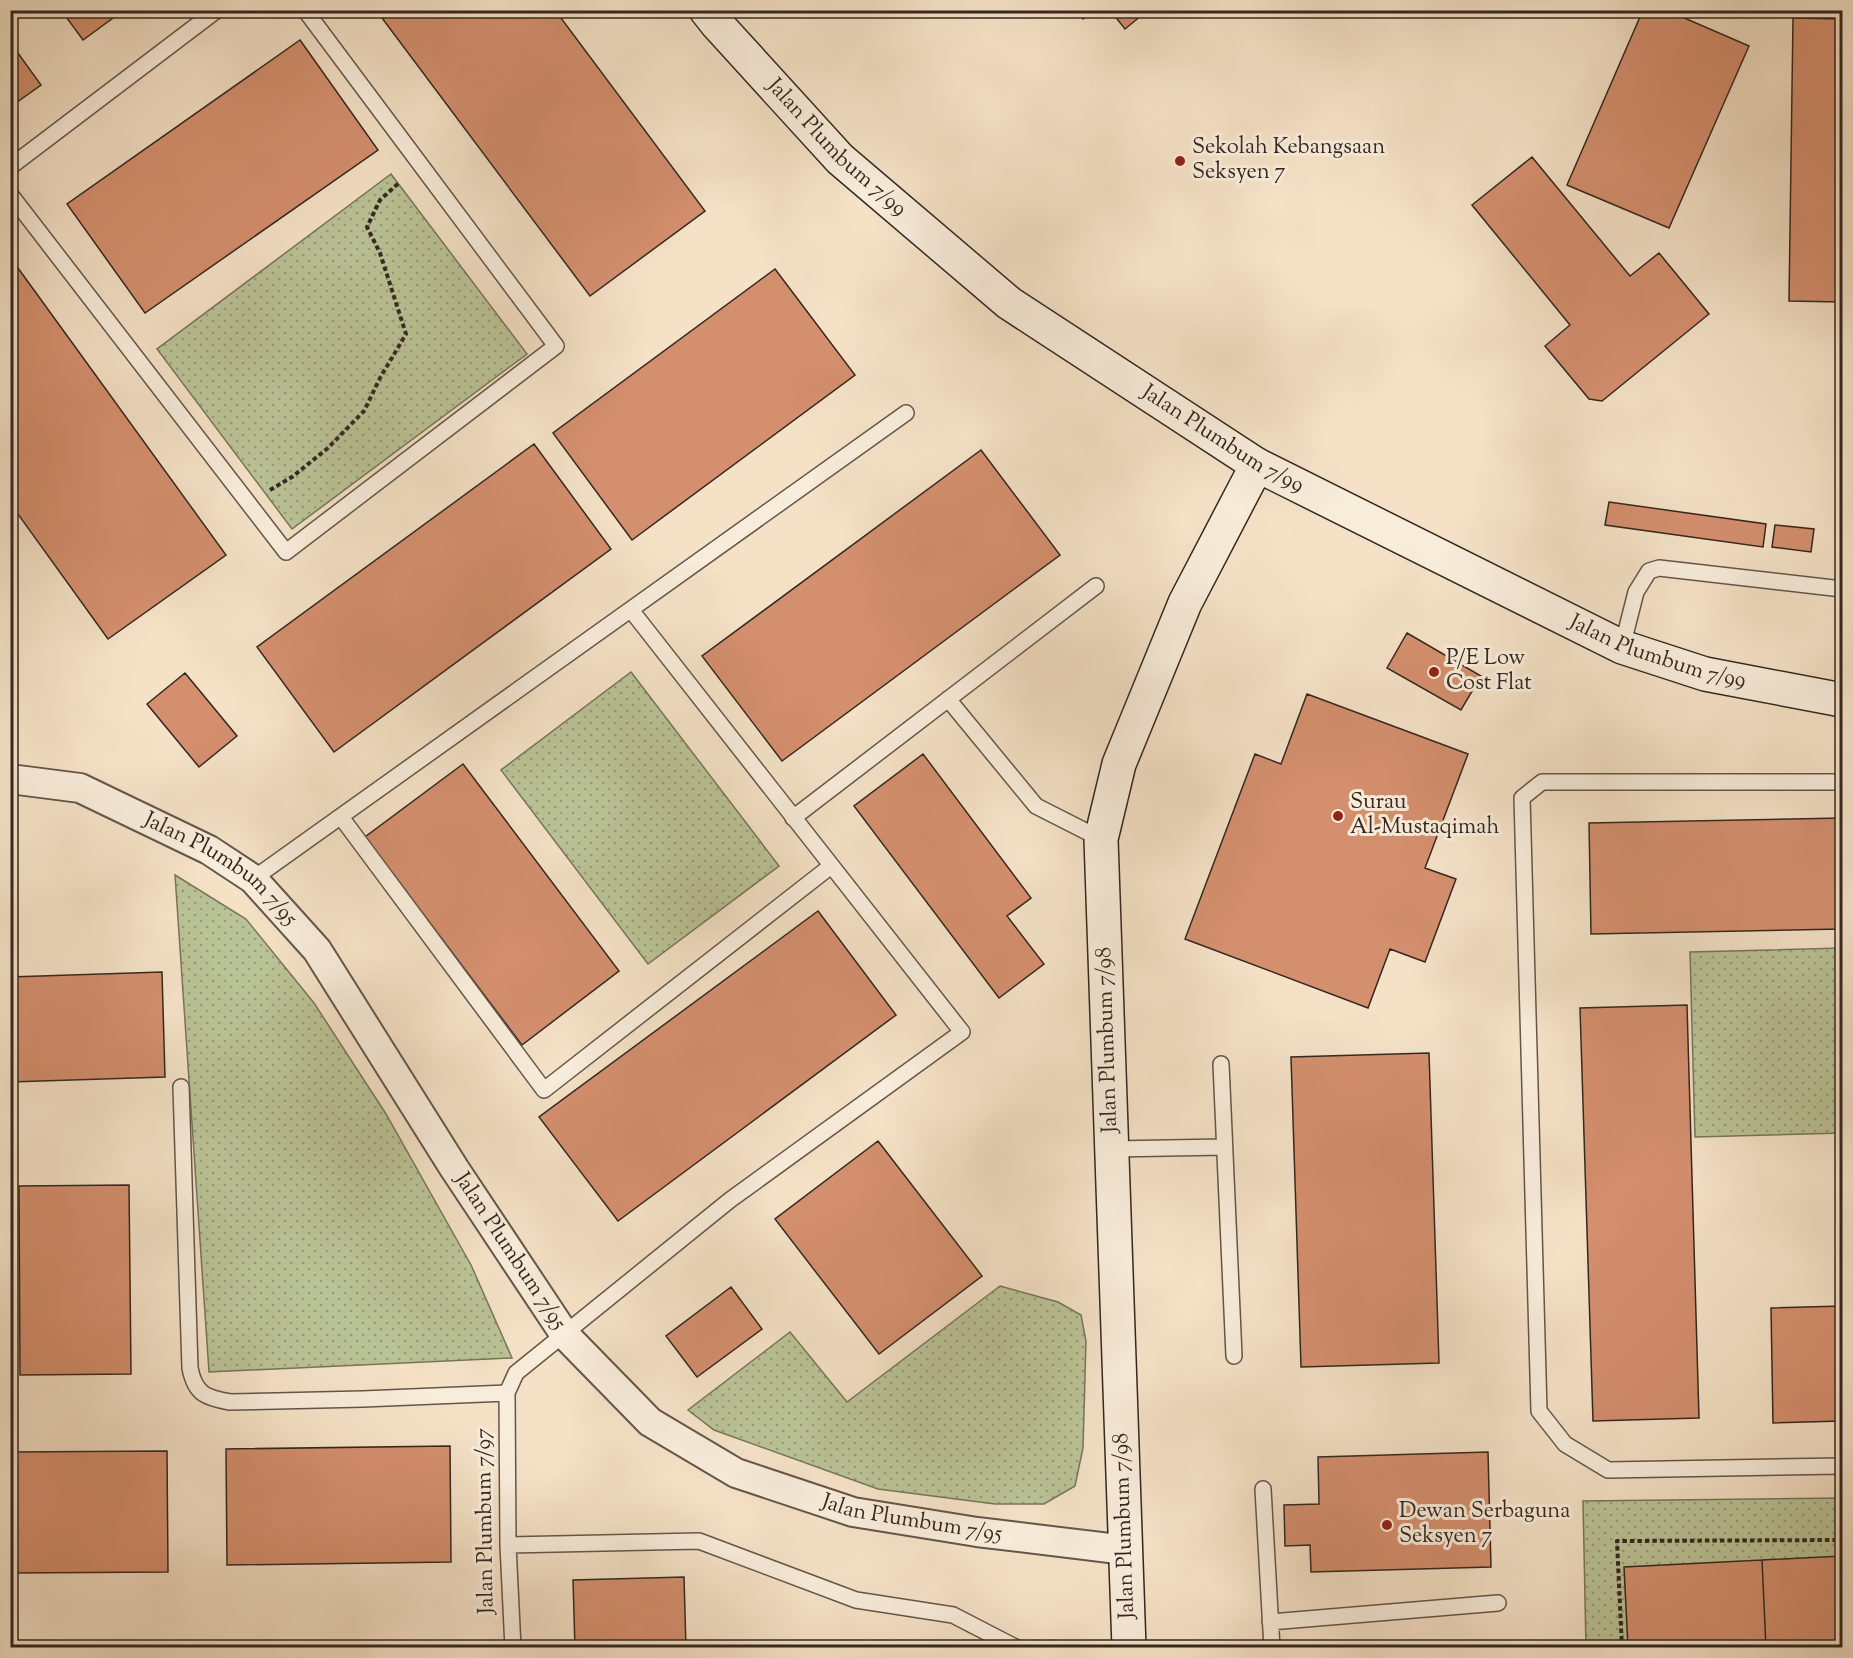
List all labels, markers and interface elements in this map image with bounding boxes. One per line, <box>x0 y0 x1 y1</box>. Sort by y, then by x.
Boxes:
street label: Jalan Plumbum 7/99 <box>758 71 913 225</box>
place label: Sekolah Kebangsaan Seksyen 7 <box>1192 132 1385 189</box>
marker: Sekolah Kebangsaan Seksyen 7 <box>1173 154 1187 168</box>
street label: Jalan Plumbum 7/99 <box>1134 377 1309 502</box>
street label: Jalan Plumbum 7/99 <box>1562 607 1748 697</box>
place label: P/E Low Cost Flat <box>1446 643 1532 700</box>
marker: P/E Low Cost Flat <box>1427 665 1441 679</box>
place label: Surau Al-Mustaqimah <box>1350 787 1499 844</box>
street label: Jalan Plumbum 7/95 <box>137 804 305 934</box>
marker: Surau Al-Mustaqimah <box>1331 809 1345 823</box>
street label: Jalan Plumbum 7/98 <box>1089 946 1127 1135</box>
street label: Jalan Plumbum 7/95 <box>445 1166 574 1337</box>
street label: Jalan Plumbum 7/97 <box>468 1428 504 1615</box>
street label: Jalan Plumbum 7/98 <box>1106 1432 1144 1621</box>
street label: Jalan Plumbum 7/95 <box>816 1486 1004 1551</box>
place label: Dewan Serbaguna Seksyen 7 <box>1399 1496 1570 1553</box>
marker: Dewan Serbaguna Seksyen 7 <box>1380 1518 1394 1532</box>

